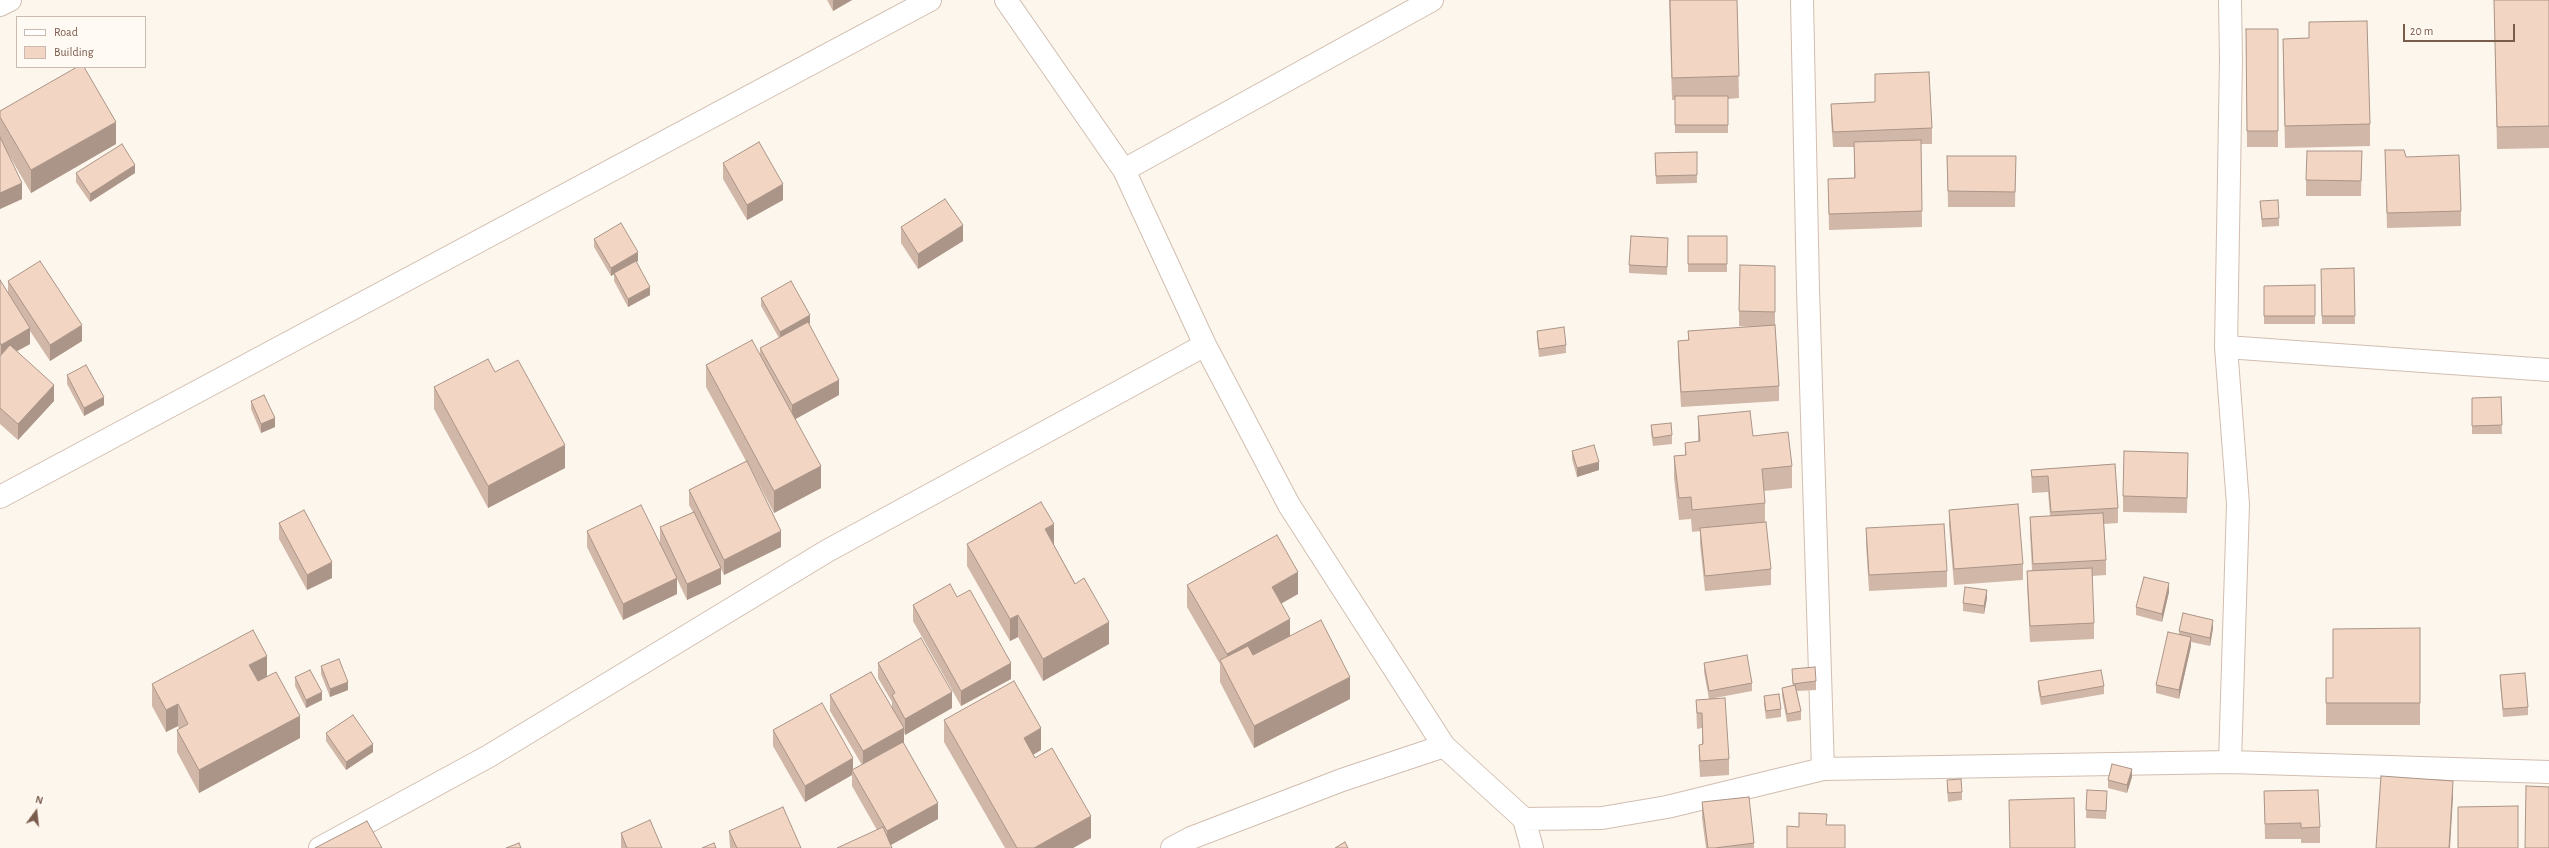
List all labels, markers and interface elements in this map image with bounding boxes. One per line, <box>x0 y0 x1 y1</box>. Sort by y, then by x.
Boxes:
legend <box>16 16 146 68</box>
scale bar <box>2405 16 2517 42</box>
text: 20 m <box>2410 25 2433 37</box>
text: Road <box>54 26 78 38</box>
text: Building <box>54 46 94 58</box>
north arrow <box>16 792 56 832</box>
text: N <box>34 794 44 806</box>

